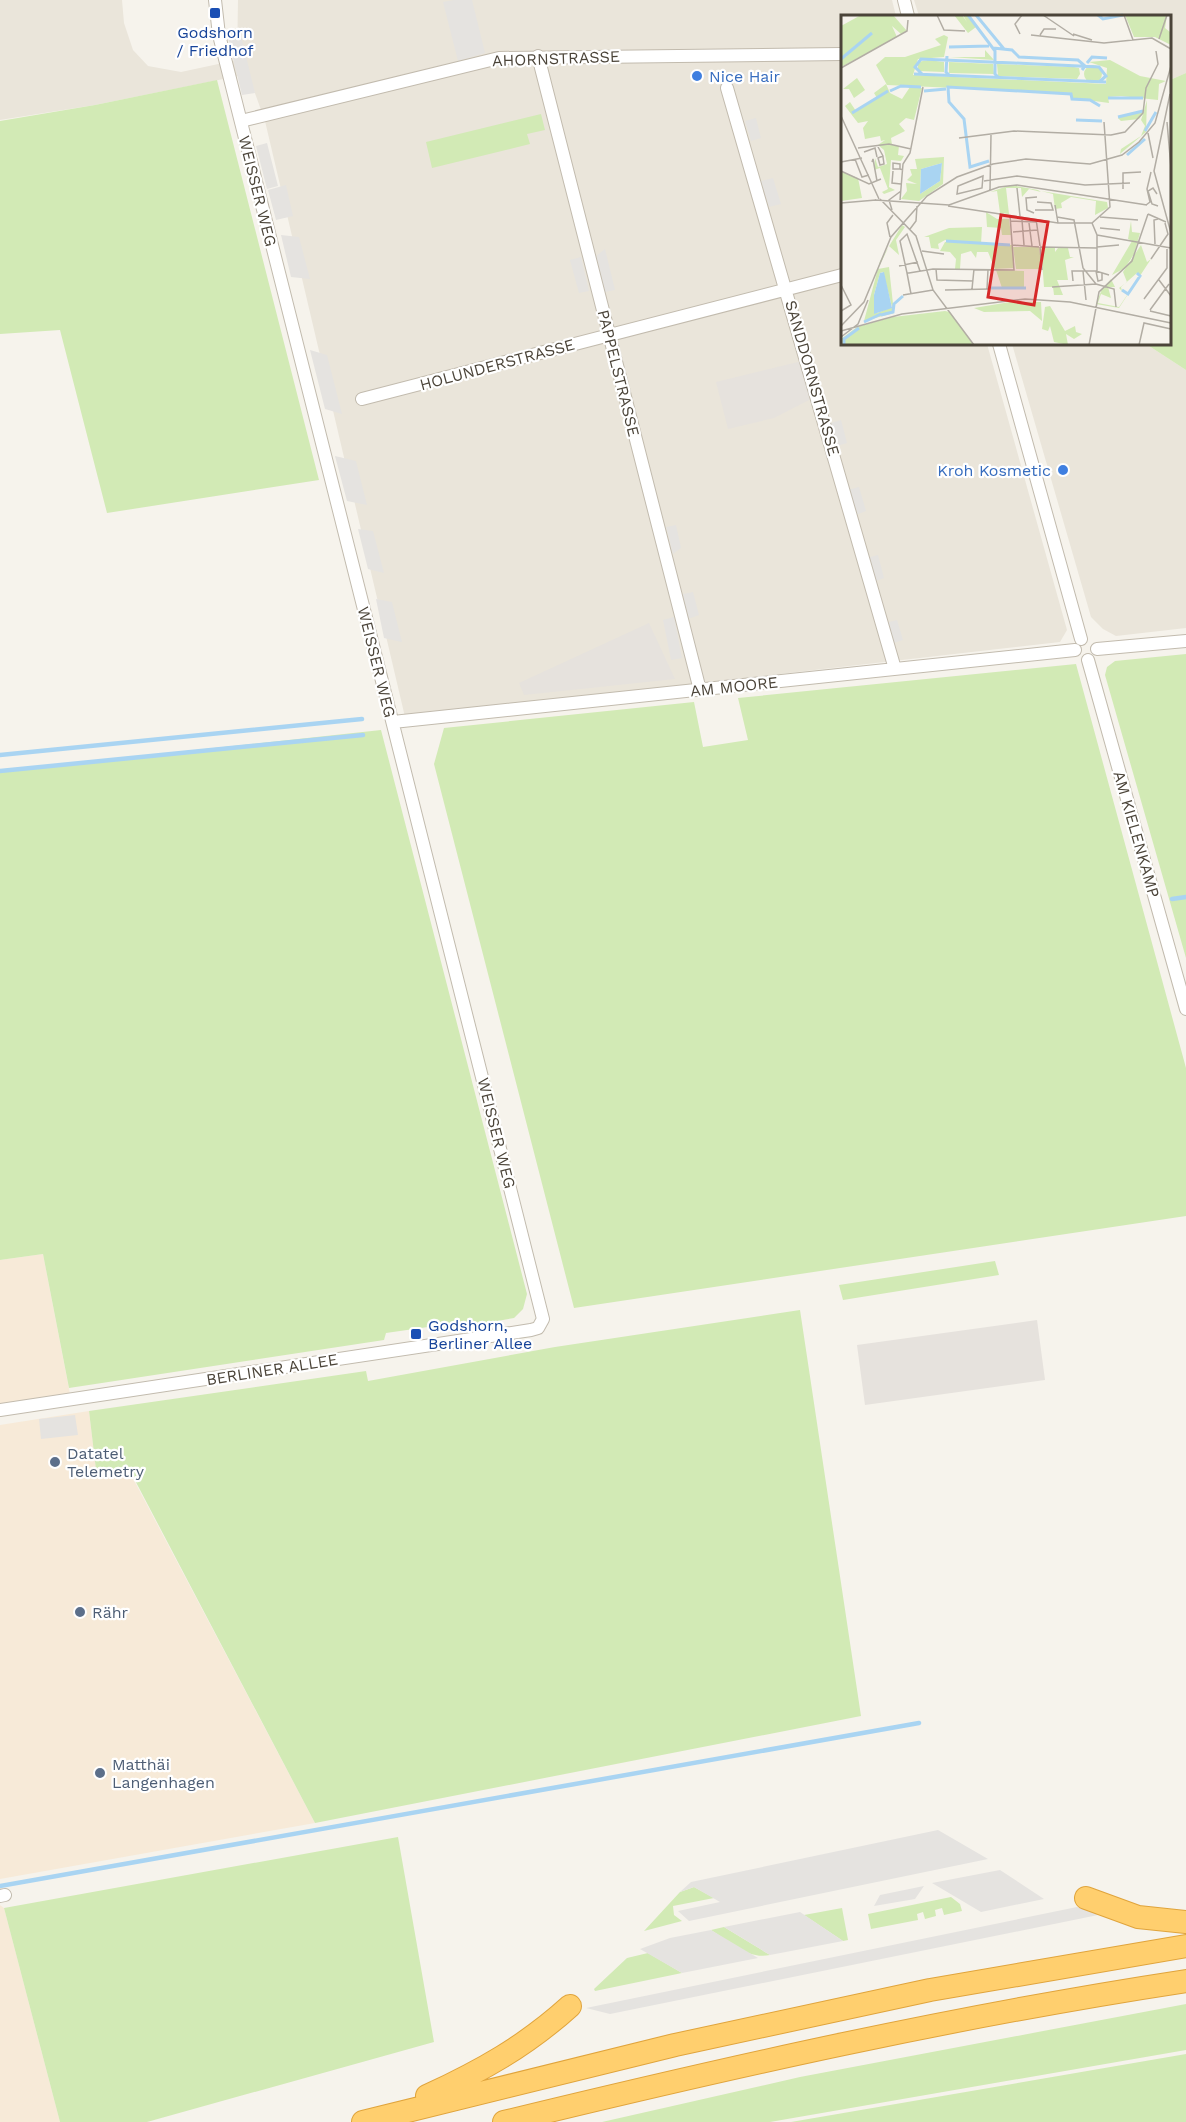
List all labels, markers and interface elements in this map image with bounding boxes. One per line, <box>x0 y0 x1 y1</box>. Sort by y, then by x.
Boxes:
marker: Godshorn / Friedhof <box>208 6 222 20</box>
inset map <box>841 15 1171 345</box>
place label: Godshorn / Friedhof <box>176 23 254 60</box>
street label: AHORNSTRASSE <box>492 47 620 70</box>
place label: Nice Hair <box>709 67 781 86</box>
marker: Nice Hair <box>690 69 704 83</box>
street label: WEISSER WEG <box>235 134 280 249</box>
street label: SANDDORNSTRASSE <box>781 298 844 458</box>
street label: PAPPELSTRASSE <box>594 308 643 439</box>
street label: HOLUNDERSTRASSE <box>418 335 577 394</box>
place label: Kroh Kosmetic <box>937 461 1051 480</box>
marker: Kroh Kosmetic <box>1056 463 1070 477</box>
street label: WEISSER WEG <box>354 605 399 720</box>
street label: AM MOORE <box>689 672 779 701</box>
street label: AM KIELENKAMP <box>1109 768 1164 900</box>
street label: WEISSER WEG <box>474 1076 519 1191</box>
place label: Godshorn, Berliner Allee <box>428 1316 532 1353</box>
marker: Godshorn, Berliner Allee <box>409 1327 423 1341</box>
street label: BERLINER ALLEE <box>205 1350 339 1389</box>
place label: Datatel Telemetry <box>67 1444 145 1481</box>
marker: Datatel Telemetry <box>48 1455 62 1469</box>
place label: Rähr <box>92 1603 129 1622</box>
marker: Rähr <box>73 1605 87 1619</box>
place label: Matthäi Langenhagen <box>112 1755 215 1792</box>
marker: Matthäi Langenhagen <box>93 1766 107 1780</box>

